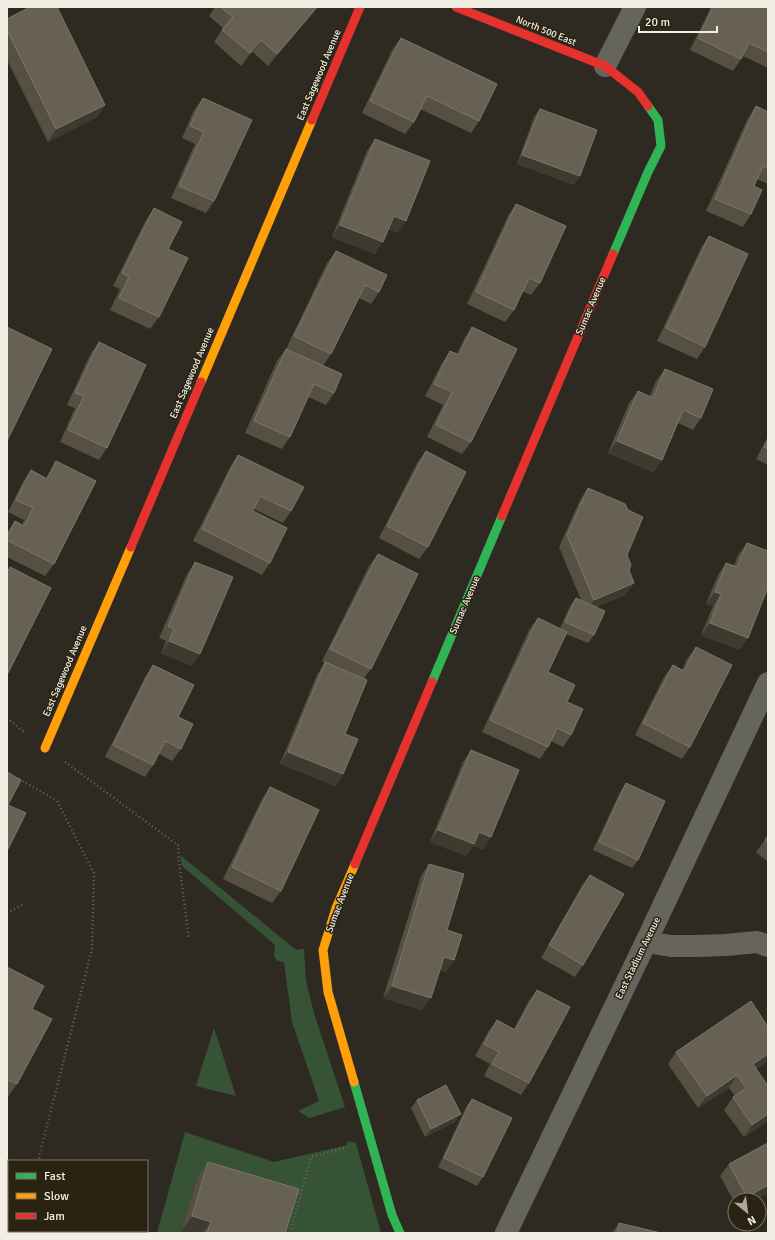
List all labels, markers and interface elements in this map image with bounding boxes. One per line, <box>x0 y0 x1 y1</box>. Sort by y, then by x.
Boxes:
scale bar <box>639 8 717 34</box>
street label: North 500 East <box>514 13 578 49</box>
text: 20 m <box>645 15 670 30</box>
street label: East Sagewood Avenue <box>294 28 344 122</box>
street label: Sumac Avenue <box>573 275 609 337</box>
street label: East Sagewood Avenue <box>167 326 217 420</box>
street label: Sumac Avenue <box>447 574 483 636</box>
street label: East Sagewood Avenue <box>40 624 90 718</box>
street label: Sumac Avenue <box>323 872 357 934</box>
street label: East Stadium Avenue <box>613 915 663 1001</box>
legend <box>8 1160 148 1232</box>
text: Fast <box>44 1169 65 1184</box>
text: Slow <box>44 1189 69 1204</box>
north arrow <box>727 1192 767 1232</box>
text: Jam <box>44 1209 65 1224</box>
text: N <box>745 1213 758 1228</box>

